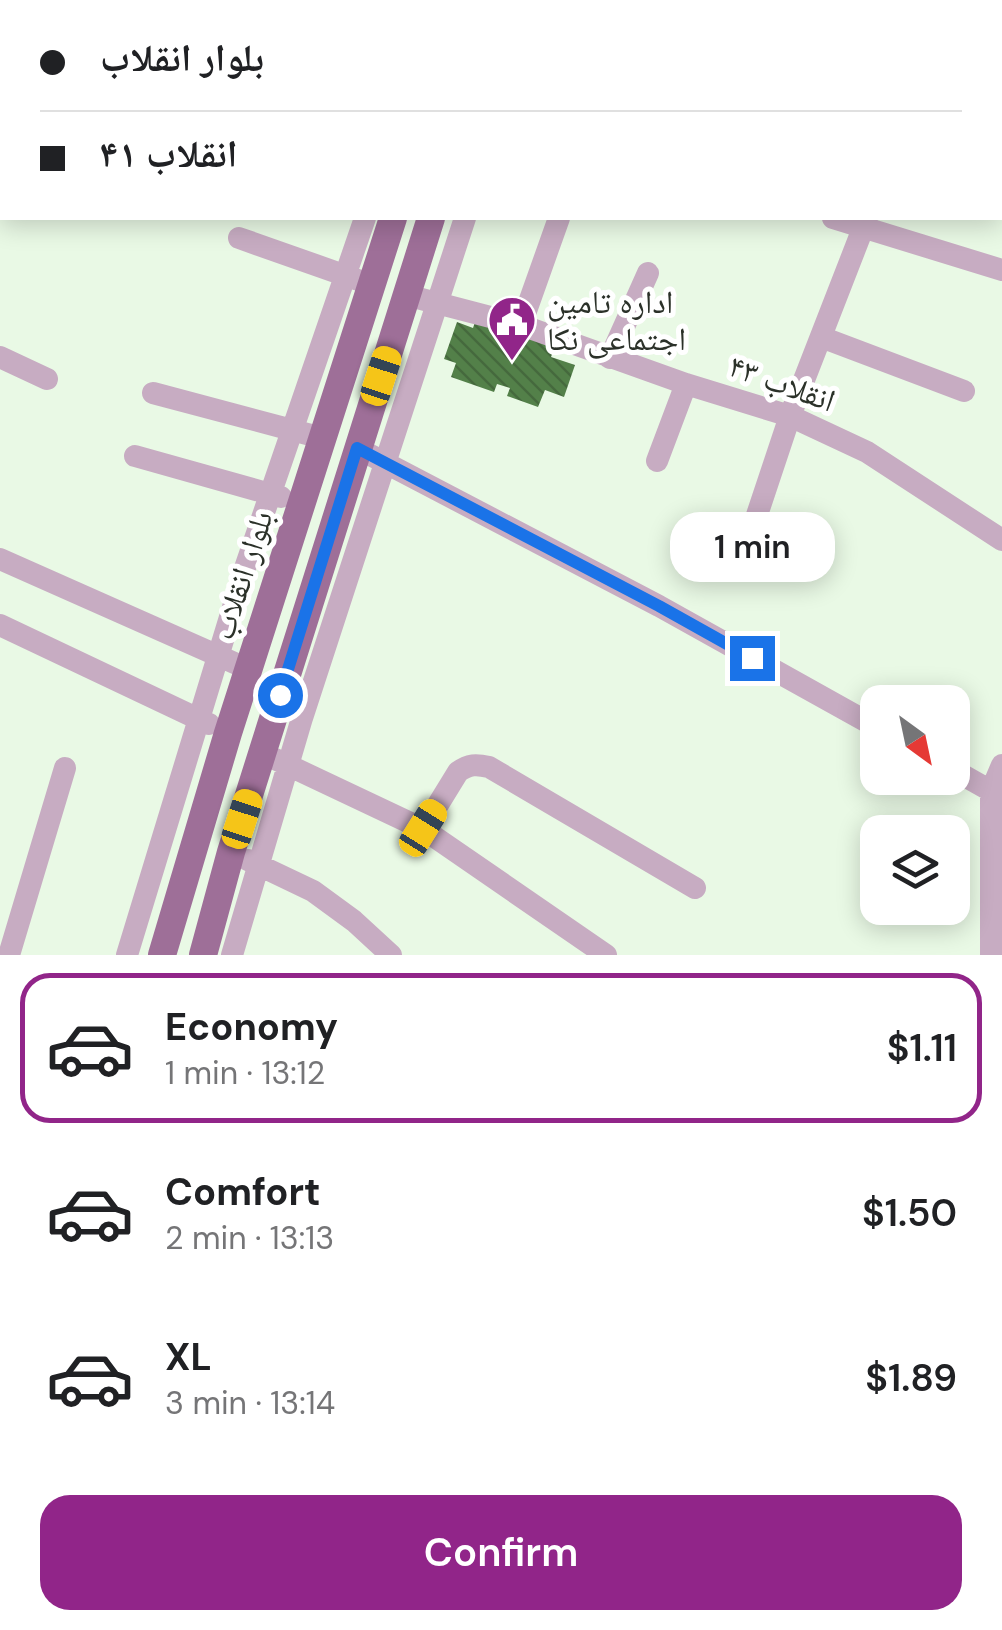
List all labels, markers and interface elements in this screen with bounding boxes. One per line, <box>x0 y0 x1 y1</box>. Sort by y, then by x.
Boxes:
text: بلوار انقلاب <box>100 33 264 83</box>
text: انقلاب ۴۱ <box>100 129 238 179</box>
place label: اداره تامین اجتماعی نکا <box>547 281 686 360</box>
public building icon: اداره تامین اجتماعی نکا <box>486 294 538 362</box>
car <box>357 343 405 409</box>
street label: انقلاب ۴۳ <box>723 344 841 422</box>
street label: بلوار انقلاب <box>201 505 283 645</box>
callout: 1 min <box>670 513 834 583</box>
text: 1 min <box>714 526 791 568</box>
route end <box>730 636 775 681</box>
route start <box>258 673 303 718</box>
north arrow <box>860 685 970 795</box>
map controls <box>860 685 970 925</box>
car <box>218 786 266 852</box>
car <box>394 795 452 861</box>
button: layers <box>860 815 970 925</box>
text: Economy <box>165 1002 338 1052</box>
icon: car <box>45 1003 135 1093</box>
text: $1.11 <box>887 1023 957 1073</box>
text: 1 min · 13:12 <box>165 1052 325 1094</box>
text: Comfort <box>165 1167 321 1217</box>
icon: car <box>45 1168 135 1258</box>
text: $1.50 <box>862 1188 957 1238</box>
text: 2 min · 13:13 <box>165 1217 334 1259</box>
text: XL <box>165 1332 212 1382</box>
icon: car <box>45 1333 135 1423</box>
text: $1.89 <box>865 1353 957 1403</box>
text: 3 min · 13:14 <box>165 1382 335 1424</box>
button: Confirm <box>40 1495 962 1610</box>

